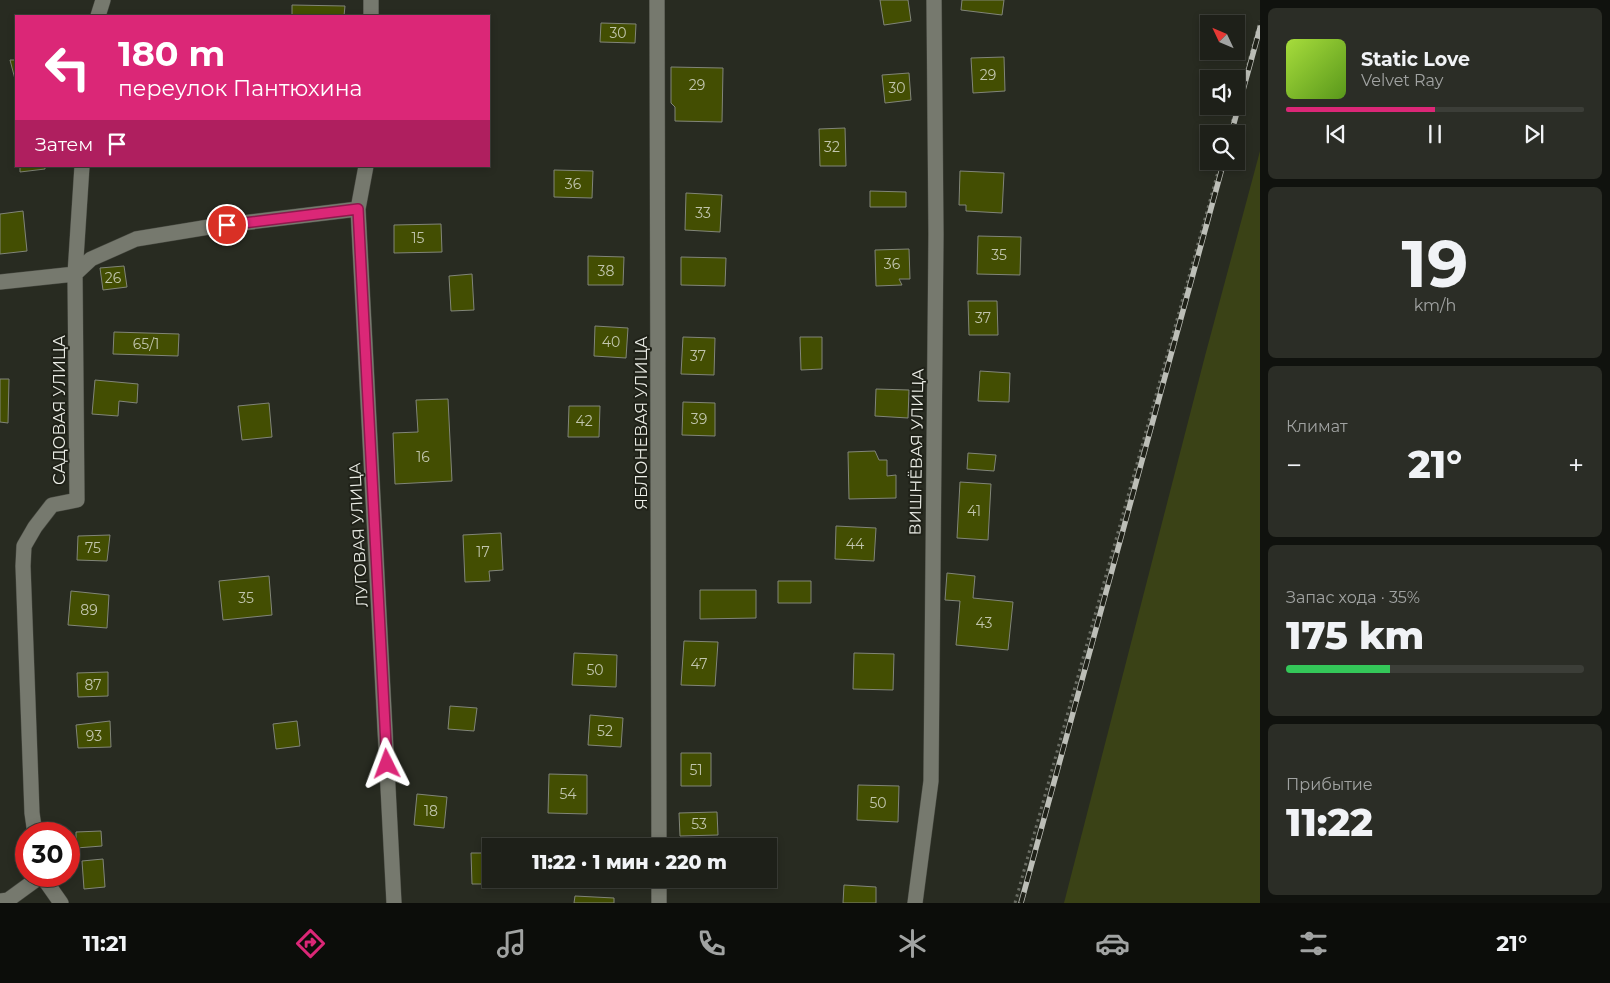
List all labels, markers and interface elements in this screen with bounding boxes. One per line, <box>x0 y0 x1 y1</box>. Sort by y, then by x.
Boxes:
north arrow <box>1200 15 1245 60</box>
map controls <box>1200 15 1245 170</box>
house number: 30 <box>609 24 627 42</box>
text: 180 m <box>118 32 225 75</box>
icon: left <box>35 35 100 100</box>
text: Static Love <box>1361 48 1470 71</box>
house number: 29 <box>980 66 996 84</box>
button: sound <box>1200 70 1245 115</box>
text: Velvet Ray <box>1361 71 1443 90</box>
text: переулок Пантюхина <box>118 75 362 102</box>
house number: 29 <box>689 76 705 94</box>
house number: 30 <box>888 79 906 97</box>
icon: previous <box>1322 120 1350 148</box>
icon: pause <box>1421 120 1449 148</box>
icon: next <box>1520 120 1548 148</box>
button: search <box>1200 125 1245 170</box>
icon: arrive <box>103 130 131 158</box>
text: Затем <box>35 133 93 156</box>
house number: 32 <box>824 138 840 156</box>
house number: 36 <box>565 175 582 193</box>
pin <box>206 204 248 246</box>
house number: 33 <box>695 204 711 222</box>
icon: arrive <box>213 211 241 239</box>
text: 19 <box>1402 224 1468 303</box>
house number: 15 <box>412 229 425 247</box>
house number: 35 <box>991 246 1007 264</box>
house number: 36 <box>884 255 901 273</box>
house number: 38 <box>598 262 614 280</box>
house number: 26 <box>105 269 122 287</box>
text: km/h <box>1414 296 1456 315</box>
house number: 37 <box>975 309 991 327</box>
house number: 40 <box>602 333 620 351</box>
street label: САДОВАЯ УЛИЦА <box>50 335 69 485</box>
house number: 65/1 <box>133 335 159 353</box>
street label: ЯБЛОНЕВАЯ УЛИЦА <box>632 336 651 510</box>
house number: 37 <box>690 347 706 365</box>
street label: ВИШНЁВАЯ УЛИЦА <box>905 368 927 536</box>
house number: 39 <box>691 410 707 428</box>
house number: 42 <box>575 412 593 430</box>
text: Климат <box>1286 417 1348 436</box>
text: 21° <box>1408 441 1462 488</box>
house number: 16 <box>416 448 430 466</box>
text: − <box>1286 448 1302 482</box>
text: + <box>1568 448 1584 482</box>
street label: ЛУГОВАЯ УЛИЦА <box>345 462 372 608</box>
house number: 41 <box>967 502 981 520</box>
house number: 44 <box>846 535 865 553</box>
house number: 75 <box>85 539 101 557</box>
house number: 17 <box>476 543 490 561</box>
text: Запас хода · 35% <box>1286 588 1420 607</box>
house number: 35 <box>238 589 254 607</box>
house number: 89 <box>80 601 98 619</box>
text: 175 km <box>1286 612 1424 659</box>
house number: 43 <box>976 614 993 632</box>
house number: 47 <box>691 655 707 673</box>
house number: 50 <box>586 661 604 679</box>
house number: 87 <box>84 676 102 694</box>
house number: 52 <box>597 722 613 740</box>
house number: 93 <box>86 727 102 745</box>
position arrow <box>360 737 412 789</box>
house number: 51 <box>690 761 702 779</box>
text: Прибытие <box>1286 775 1373 794</box>
house number: 54 <box>559 785 577 803</box>
house number: 50 <box>869 794 887 812</box>
text: 11:22 <box>1286 799 1373 846</box>
house number: 18 <box>424 802 438 820</box>
house number: 53 <box>691 815 707 833</box>
speed limit sign: 30 <box>15 822 80 887</box>
text: 11:22 · 1 мин · 220 m <box>532 851 727 874</box>
icon: directions <box>293 926 328 961</box>
icon: music <box>494 926 529 961</box>
icon: phone <box>694 926 729 961</box>
icon: climate <box>895 926 930 961</box>
icon: car <box>1095 926 1130 961</box>
icon: filters <box>1296 926 1331 961</box>
text: 11:21 <box>83 930 127 957</box>
text: 21° <box>1496 930 1527 957</box>

